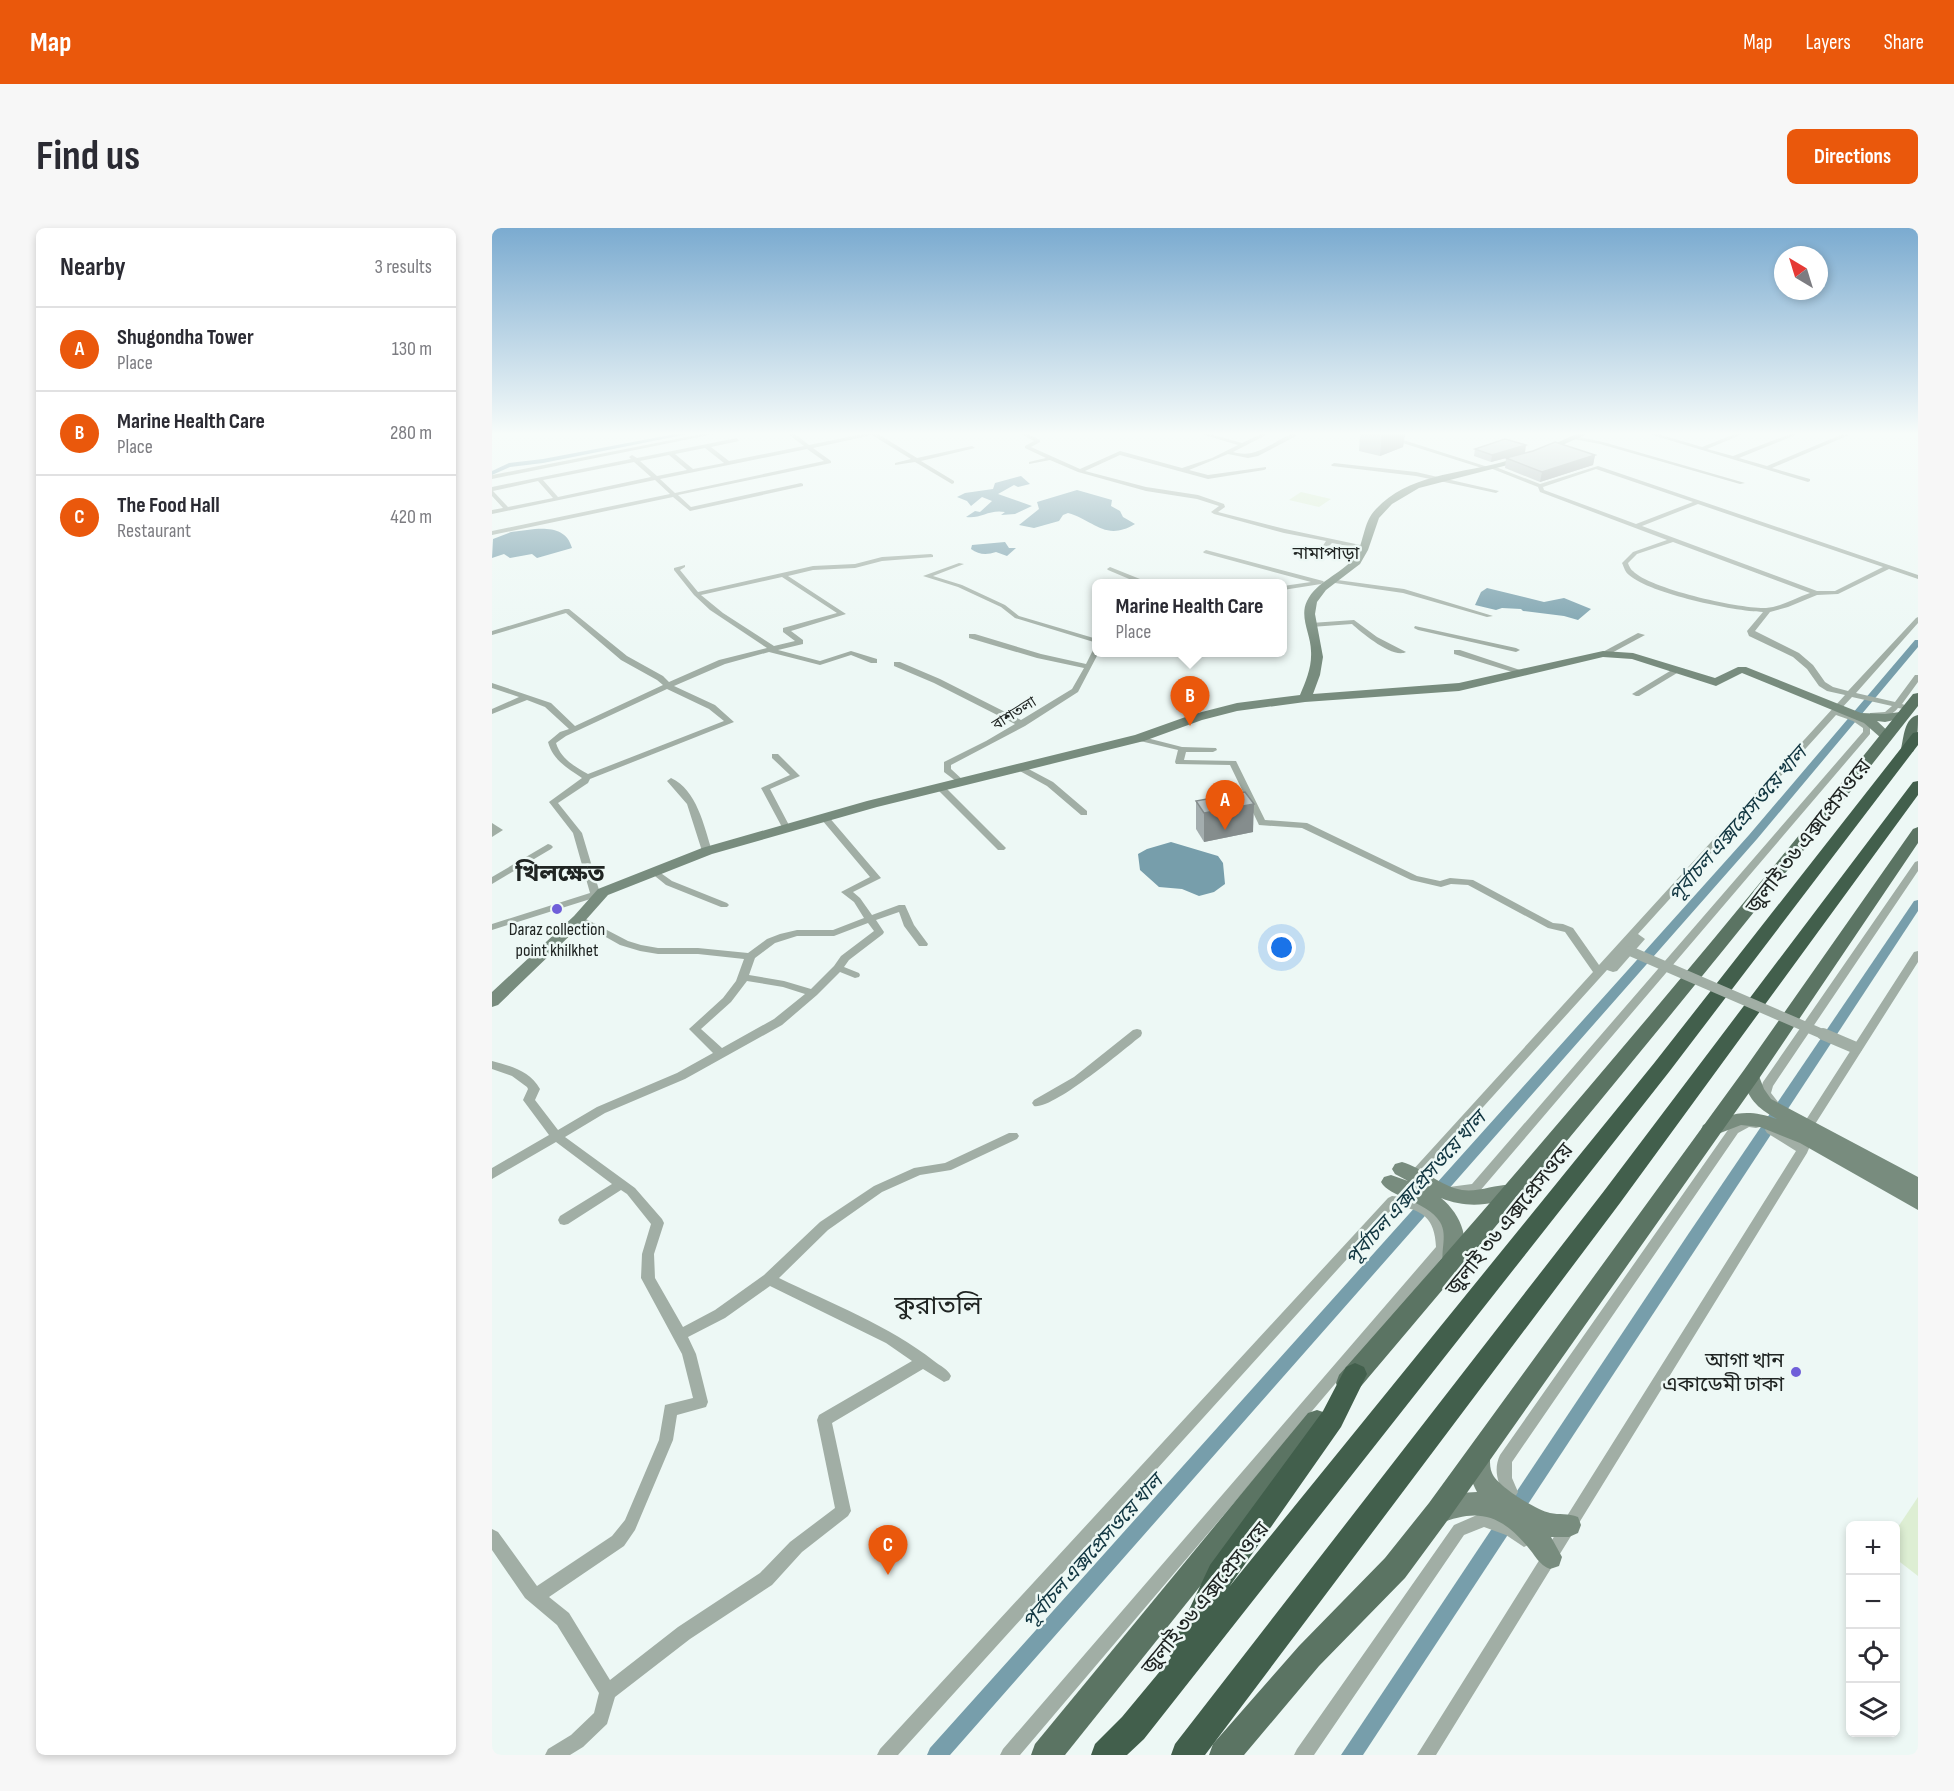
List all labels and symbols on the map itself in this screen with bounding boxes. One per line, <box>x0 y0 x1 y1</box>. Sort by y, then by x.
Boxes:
north arrow <box>1774 246 1828 300</box>
district label: নামাপাড়া <box>1292 543 1360 564</box>
pin: B <box>1170 676 1210 726</box>
street label: বাশতলা <box>988 692 1041 735</box>
water label: পূর্বাচল এক্সপ্রেসওয়ে খাল <box>1663 739 1814 907</box>
street label: জুলাই ৩৬ এক্সপ্রেসওয়ে <box>1740 754 1877 919</box>
pin: A <box>1206 780 1244 830</box>
district label: খিলক্ষেত <box>515 859 606 888</box>
marker: Daraz collection point khilkhet <box>550 902 564 916</box>
place label: Daraz collection point khilkhet <box>509 919 605 961</box>
your location <box>1267 933 1296 962</box>
water label: পূর্বাচল এক্সপ্রেসওয়ে খাল <box>1340 1104 1493 1270</box>
street label: জুলাই ৩৬ এক্সপ্রেসওয়ে <box>1440 1137 1579 1301</box>
district label: কুরাতলি <box>893 1291 983 1322</box>
place label: আগা খান একাডেমী ঢাকা <box>1662 1348 1784 1397</box>
marker: আগা খান একাডেমী ঢাকা <box>1789 1365 1803 1379</box>
water label: পূর্বাচল এক্সপ্রেসওয়ে খাল <box>1017 1467 1170 1633</box>
street label: জুলাই ৩৬ এক্সপ্রেসওয়ে <box>1136 1516 1275 1680</box>
pin: C <box>868 1526 908 1575</box>

